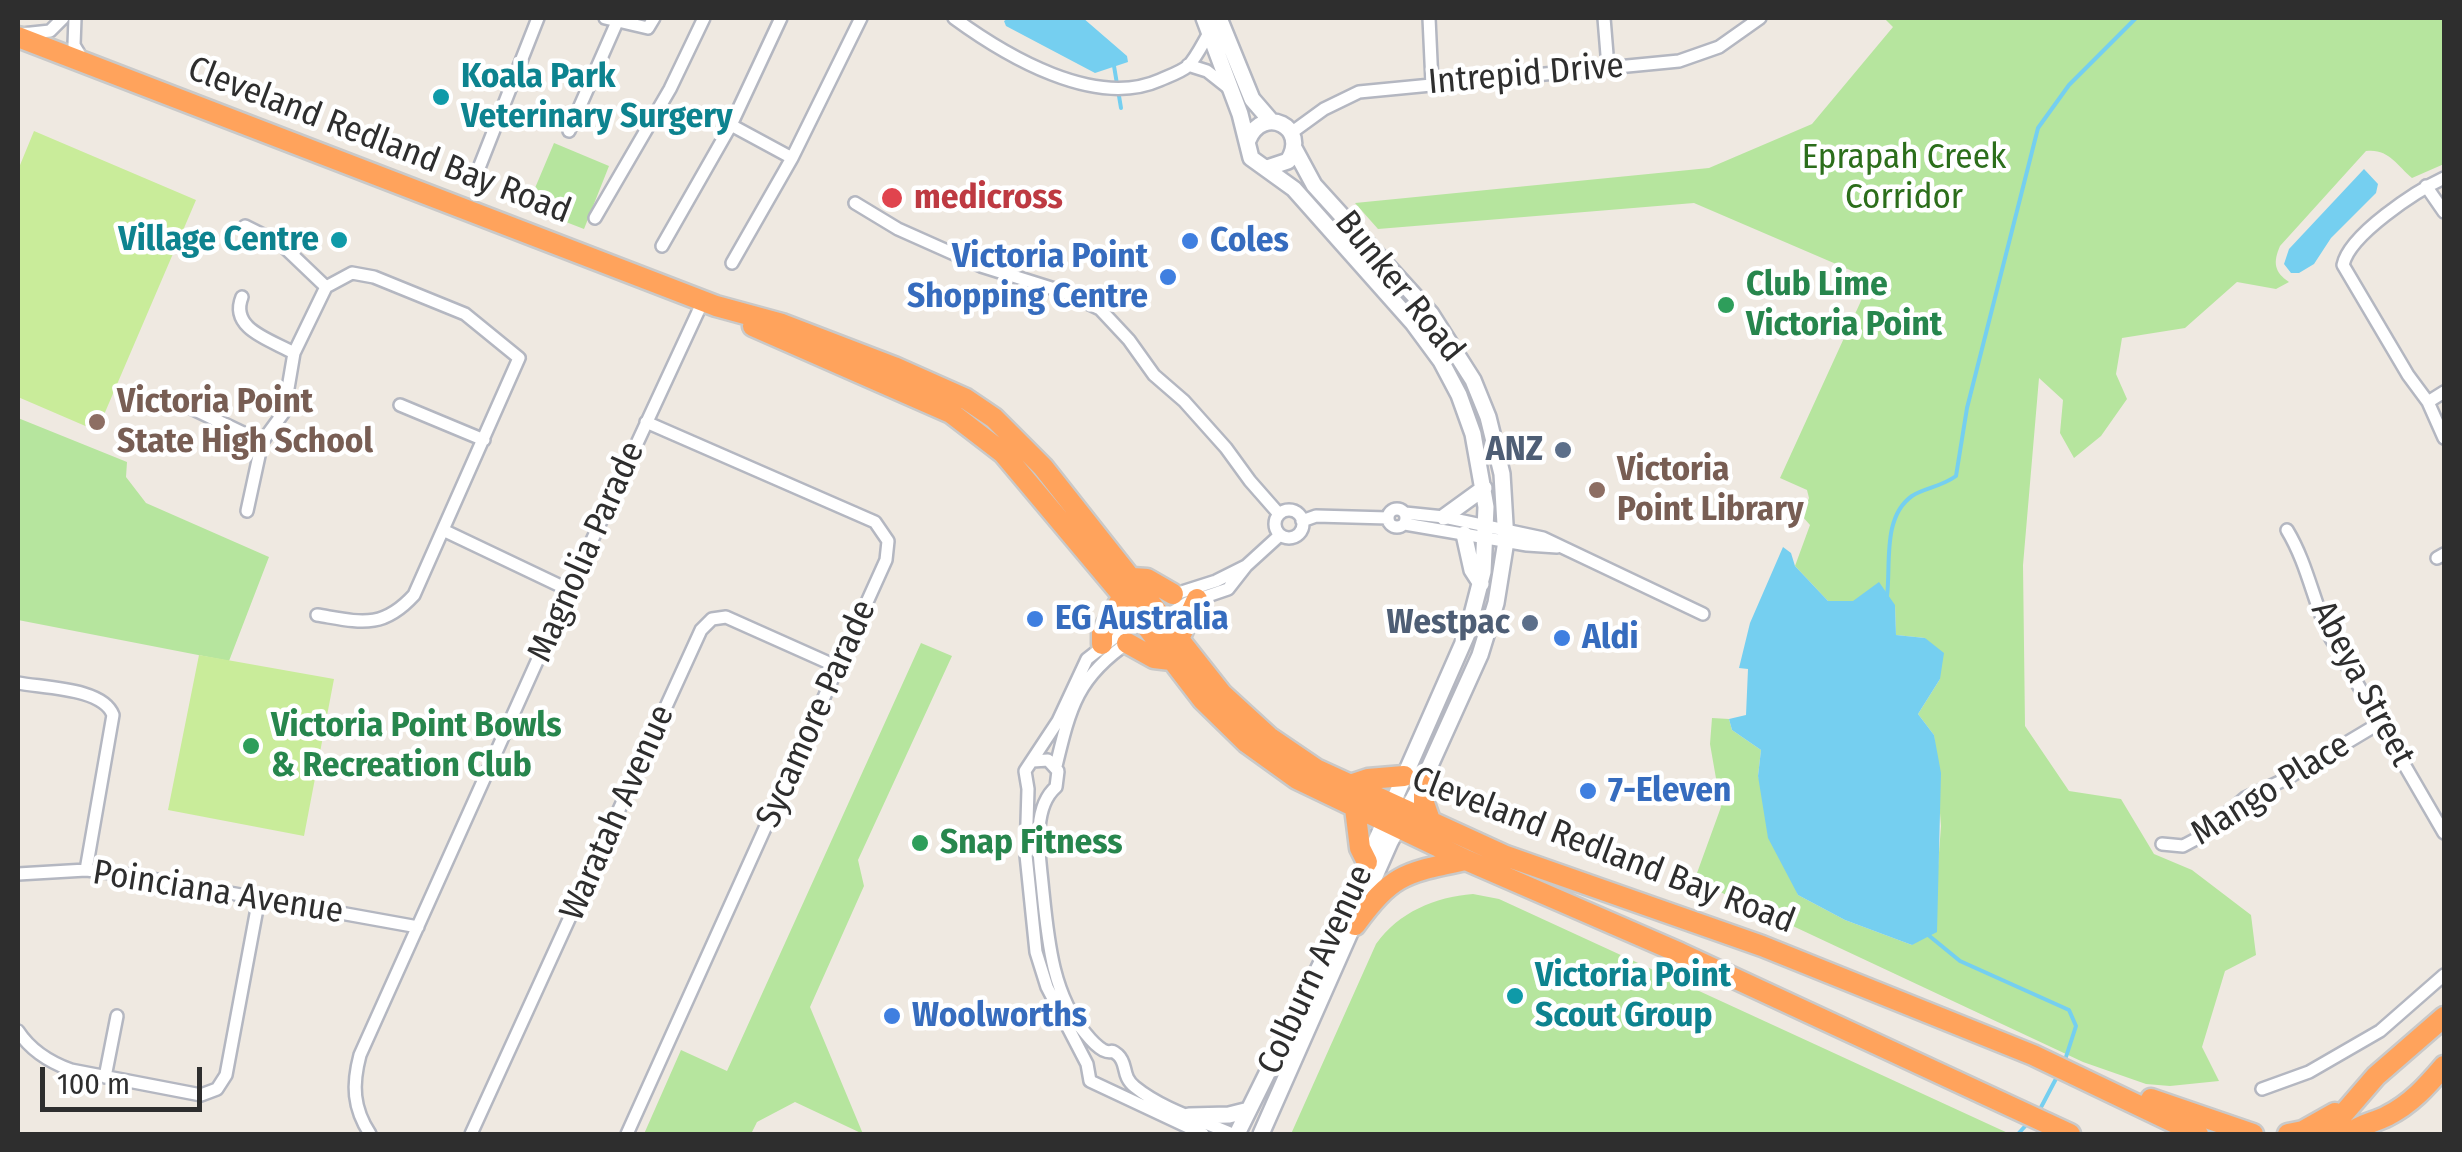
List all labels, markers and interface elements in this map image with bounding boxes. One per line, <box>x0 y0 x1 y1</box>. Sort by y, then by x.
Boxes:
street label: Intrepid Drive <box>1426 46 1626 104</box>
street label: Cleveland Redland Bay Road <box>182 49 576 233</box>
place label: Koala Park Veterinary Surgery <box>461 56 733 138</box>
marker: Koala Park Veterinary Surgery <box>430 86 452 108</box>
park label: Eprapah Creek Corridor <box>1802 137 2006 219</box>
place label: medicross <box>914 177 1063 219</box>
marker: medicross <box>879 185 905 211</box>
street label: Bunker Road <box>1325 203 1473 371</box>
place label: Village Centre <box>118 219 319 261</box>
place label: Coles <box>1210 220 1289 262</box>
marker: Village Centre <box>328 229 350 251</box>
marker: Coles <box>1179 230 1201 252</box>
place label: Victoria Point Shopping Centre <box>907 236 1148 318</box>
place label: Club Lime Victoria Point <box>1746 264 1942 346</box>
marker: Victoria Point Shopping Centre <box>1157 266 1179 288</box>
marker: Club Lime Victoria Point <box>1715 294 1737 316</box>
place label: Victoria Point State High School <box>117 381 373 463</box>
marker: Victoria Point State High School <box>86 411 108 433</box>
place label: ANZ <box>1486 429 1543 471</box>
street label: Magnolia Parade <box>520 435 654 669</box>
marker: ANZ <box>1552 439 1574 461</box>
place label: Victoria Point Library <box>1617 449 1804 531</box>
marker: Victoria Point Library <box>1586 479 1608 501</box>
street label: Sycamore Parade <box>748 594 886 834</box>
street label: Abeya Street <box>2301 594 2423 774</box>
place label: EG Australia <box>1055 598 1229 640</box>
place label: Westpac <box>1387 602 1510 644</box>
marker: EG Australia <box>1024 608 1046 630</box>
marker: Westpac <box>1519 612 1541 634</box>
place label: Aldi <box>1582 617 1639 659</box>
marker: Aldi <box>1551 627 1573 649</box>
street label: Waratah Avenue <box>552 699 684 927</box>
place label: Victoria Point Bowls & Recreation Club <box>271 705 561 787</box>
street label: Mango Place <box>2184 725 2358 855</box>
marker: Victoria Point Bowls & Recreation Club <box>240 735 262 757</box>
street label: Cleveland Redland Bay Road <box>1406 759 1800 943</box>
place label: 7-Eleven <box>1608 770 1731 812</box>
marker: 7-Eleven <box>1577 780 1599 802</box>
place label: Snap Fitness <box>940 822 1123 864</box>
marker: Snap Fitness <box>909 832 931 854</box>
street label: Poinciana Avenue <box>90 852 346 934</box>
street label: Colburn Avenue <box>1249 859 1383 1081</box>
place label: Victoria Point Scout Group <box>1535 955 1731 1037</box>
marker: Victoria Point Scout Group <box>1504 985 1526 1007</box>
place label: Woolworths <box>912 995 1087 1037</box>
marker: Woolworths <box>881 1005 903 1027</box>
scale bar <box>45 1047 208 1109</box>
text: 100 m <box>57 1066 130 1102</box>

